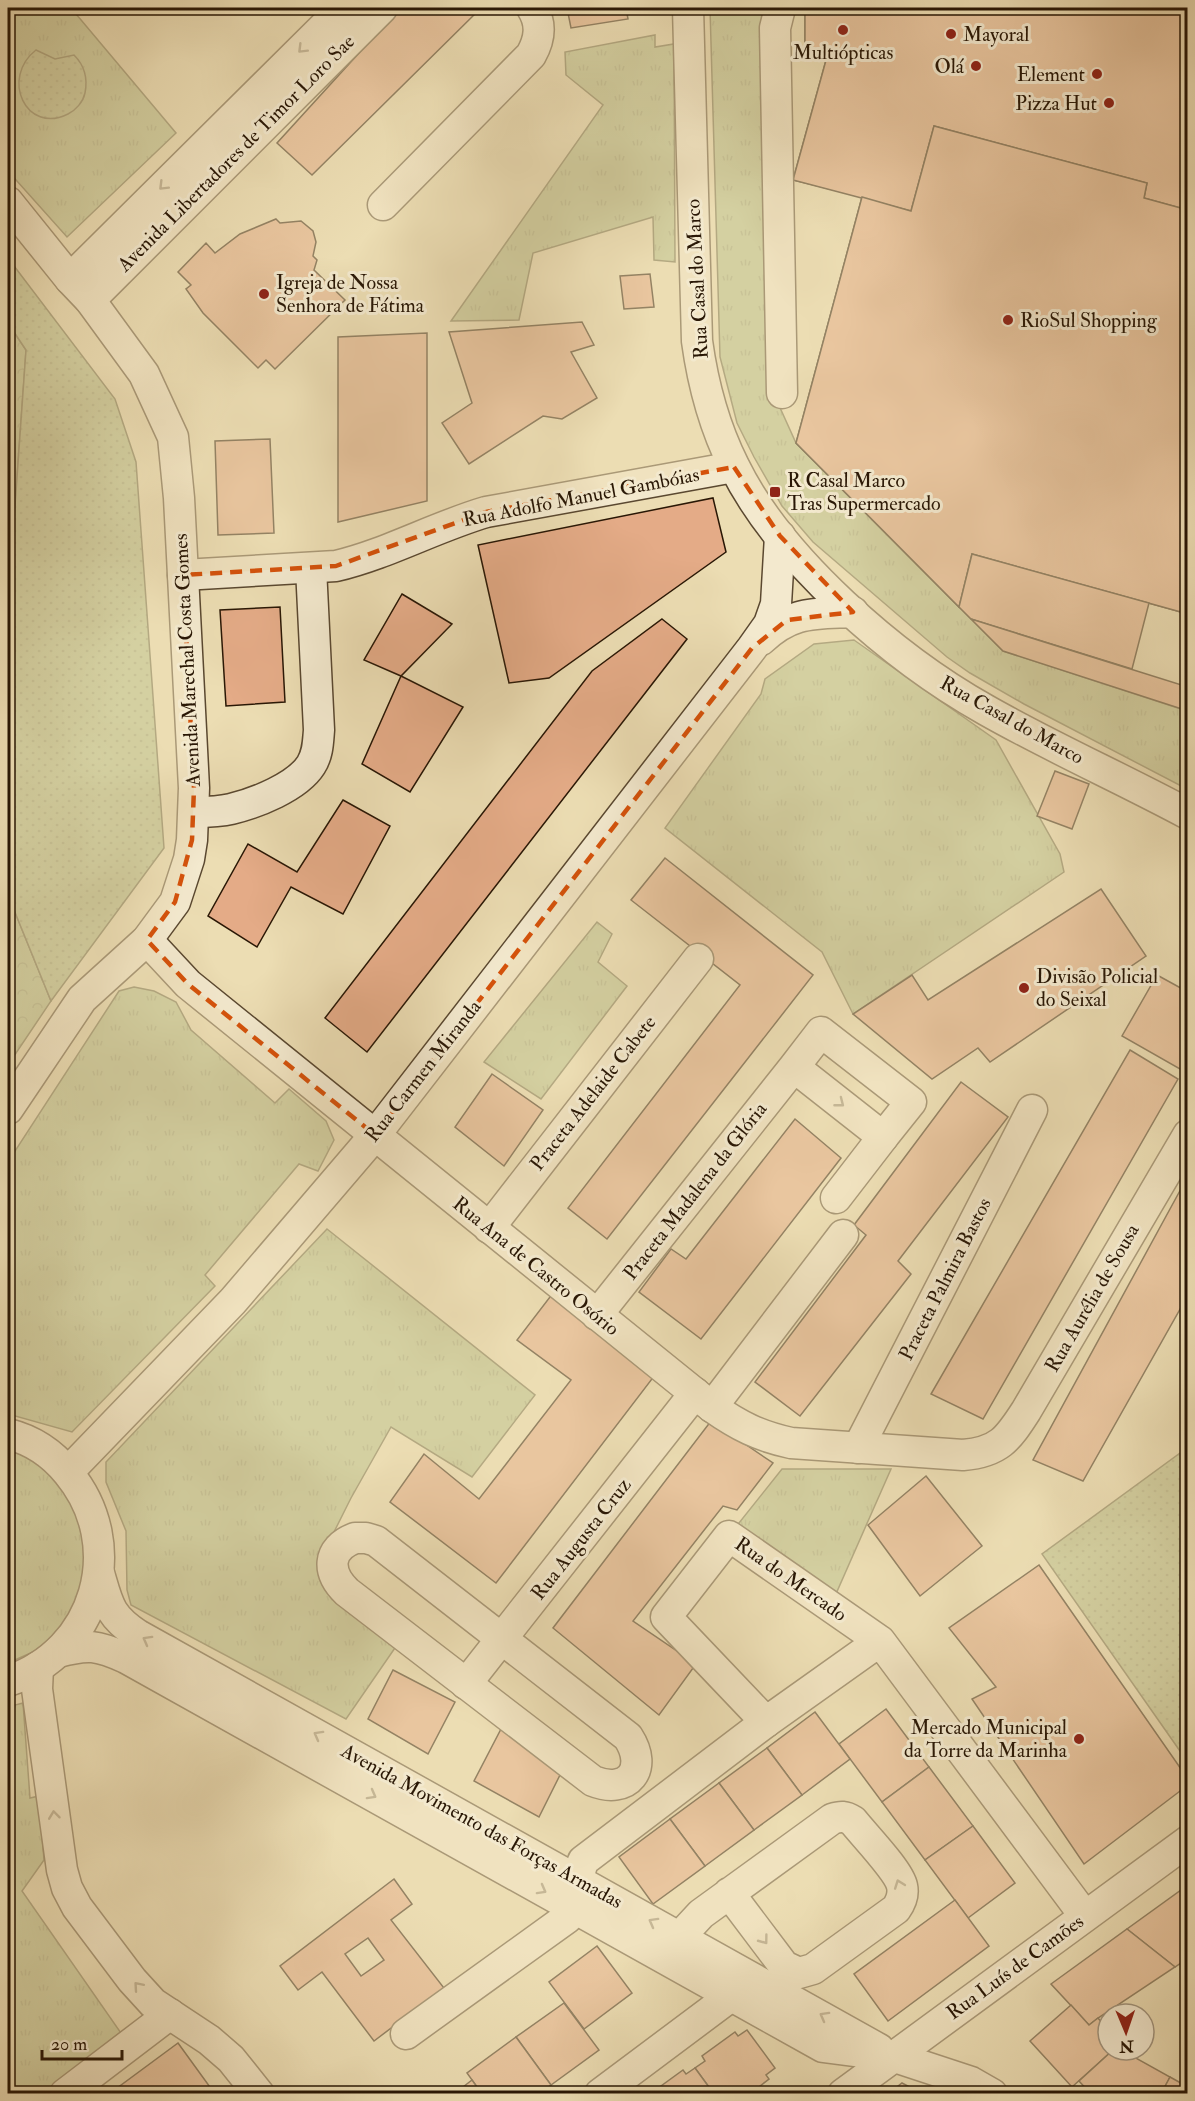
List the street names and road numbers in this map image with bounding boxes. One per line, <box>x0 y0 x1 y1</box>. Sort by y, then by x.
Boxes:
street label: Avenida Libertadores de Timor Loro Sae <box>111 29 360 278</box>
street label: Rua Casal do Marco <box>680 198 714 360</box>
street label: Rua Adolfo Manuel Gambóias <box>461 462 701 532</box>
street label: Avenida Marechal Costa Gomes <box>168 533 206 788</box>
street label: Rua Casal do Marco <box>936 670 1088 770</box>
street label: Rua Carmen Miranda <box>360 994 487 1147</box>
street label: Praceta Adelaide Cabete <box>525 1010 661 1176</box>
street label: Praceta Madalena da Glória <box>618 1096 773 1285</box>
street label: Rua Ana de Castro Osório <box>448 1191 624 1341</box>
street label: Praceta Palmira Bastos <box>893 1193 997 1364</box>
street label: Rua Aurélia de Sousa <box>1039 1219 1145 1377</box>
street label: Rua Augusta Cruz <box>526 1473 637 1605</box>
street label: Rua do Mercado <box>730 1531 852 1627</box>
street label: Avenida Movimento das Forças Armadas <box>336 1738 627 1914</box>
street label: Rua Luís de Camões <box>941 1909 1089 2025</box>

